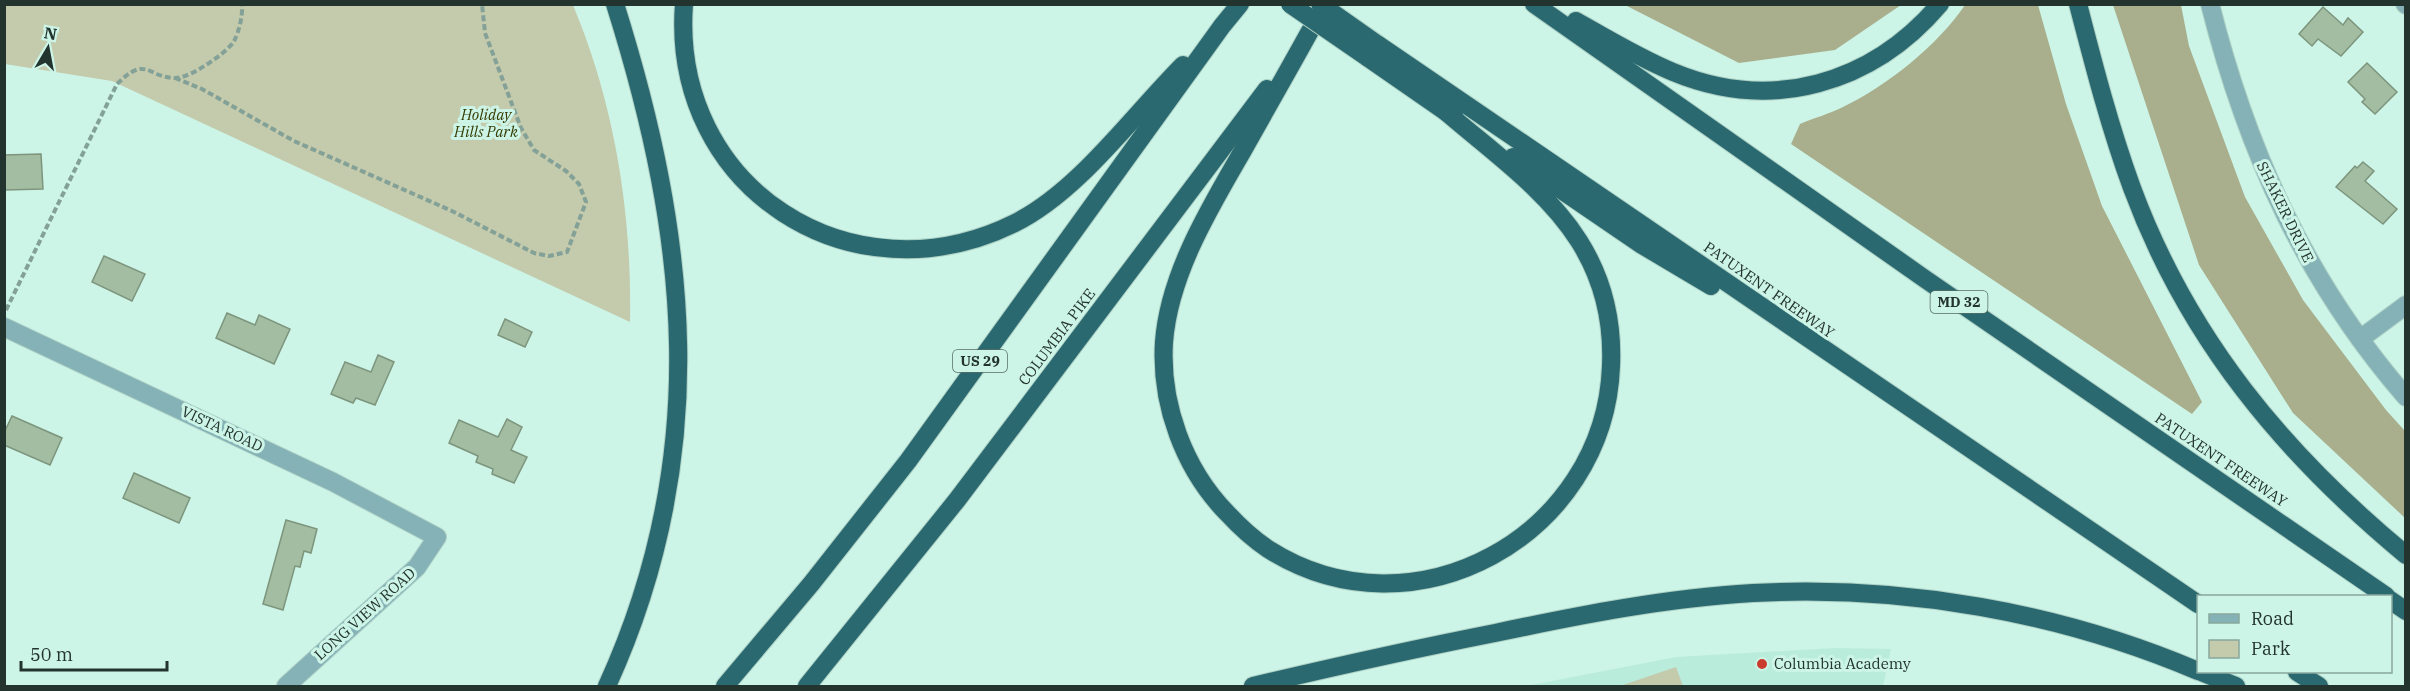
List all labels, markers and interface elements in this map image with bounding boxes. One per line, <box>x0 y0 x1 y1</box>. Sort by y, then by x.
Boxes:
north arrow <box>18 18 78 78</box>
text: N <box>43 22 59 44</box>
park label: Holiday Hills Park <box>453 105 518 141</box>
street label: SHAKER DRIVE <box>2253 158 2318 265</box>
street label: PATUXENT FREEWAY <box>1700 237 1839 342</box>
street label: COLUMBIA PIKE <box>1014 284 1099 389</box>
road number: MD 32 <box>1930 291 1988 313</box>
road number: US 29 <box>953 350 1007 372</box>
street label: VISTA ROAD <box>178 401 266 456</box>
street label: PATUXENT FREEWAY <box>2152 408 2291 511</box>
street label: LONG VIEW ROAD <box>310 563 419 664</box>
legend <box>2197 595 2392 673</box>
text: Road <box>2251 607 2294 630</box>
scale bar <box>21 634 166 672</box>
text: Park <box>2251 637 2291 660</box>
text: 50 m <box>30 643 73 666</box>
place label: Columbia Academy <box>1774 654 1911 673</box>
marker: Columbia Academy <box>1755 657 1769 671</box>

